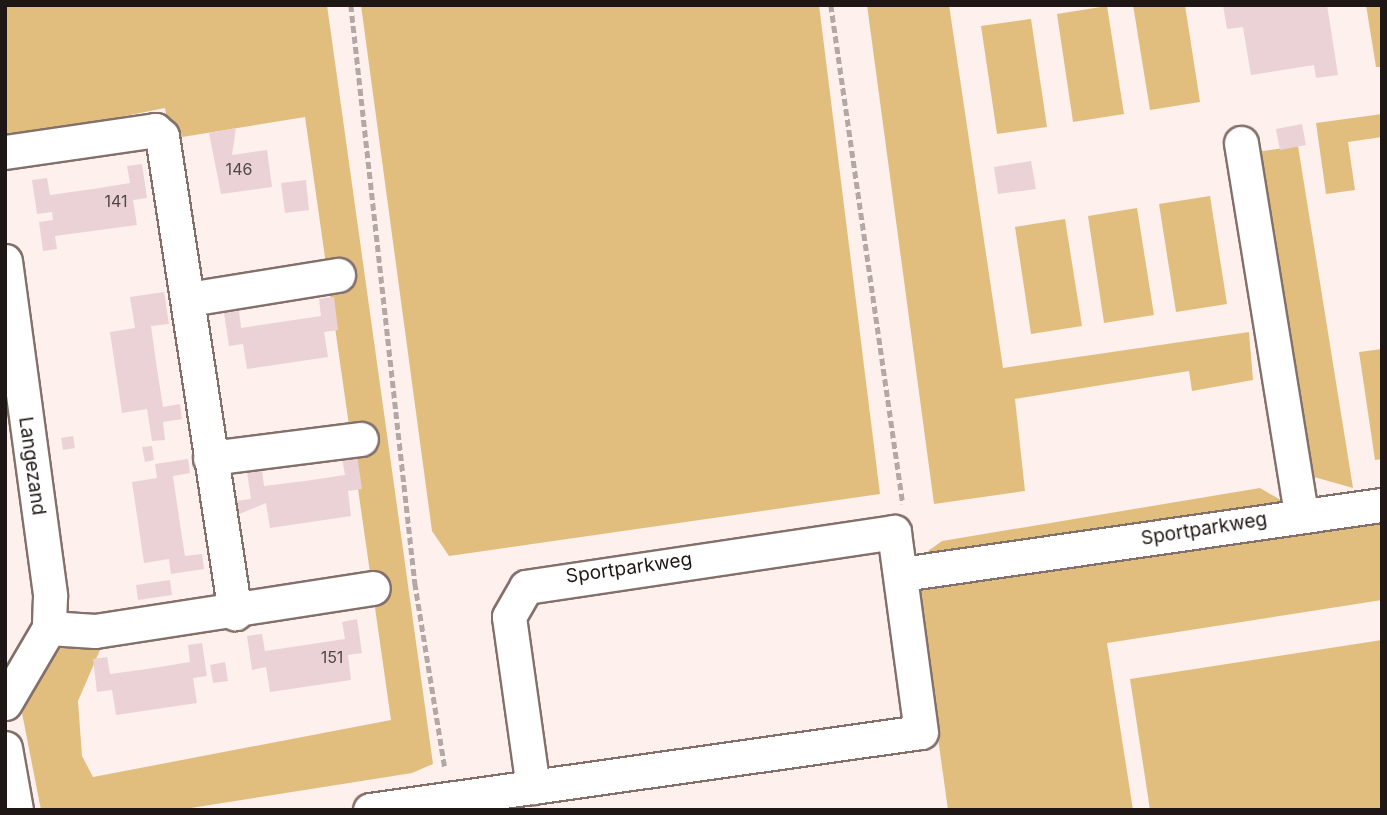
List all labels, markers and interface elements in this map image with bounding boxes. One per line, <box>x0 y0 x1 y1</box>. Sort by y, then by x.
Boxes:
house number: 146 <box>226 159 252 179</box>
house number: 141 <box>104 191 128 211</box>
street label: Langezand <box>14 415 50 517</box>
street label: Sportparkweg <box>1139 508 1269 550</box>
street label: Sportparkweg <box>564 548 694 588</box>
house number: 151 <box>321 647 343 667</box>

